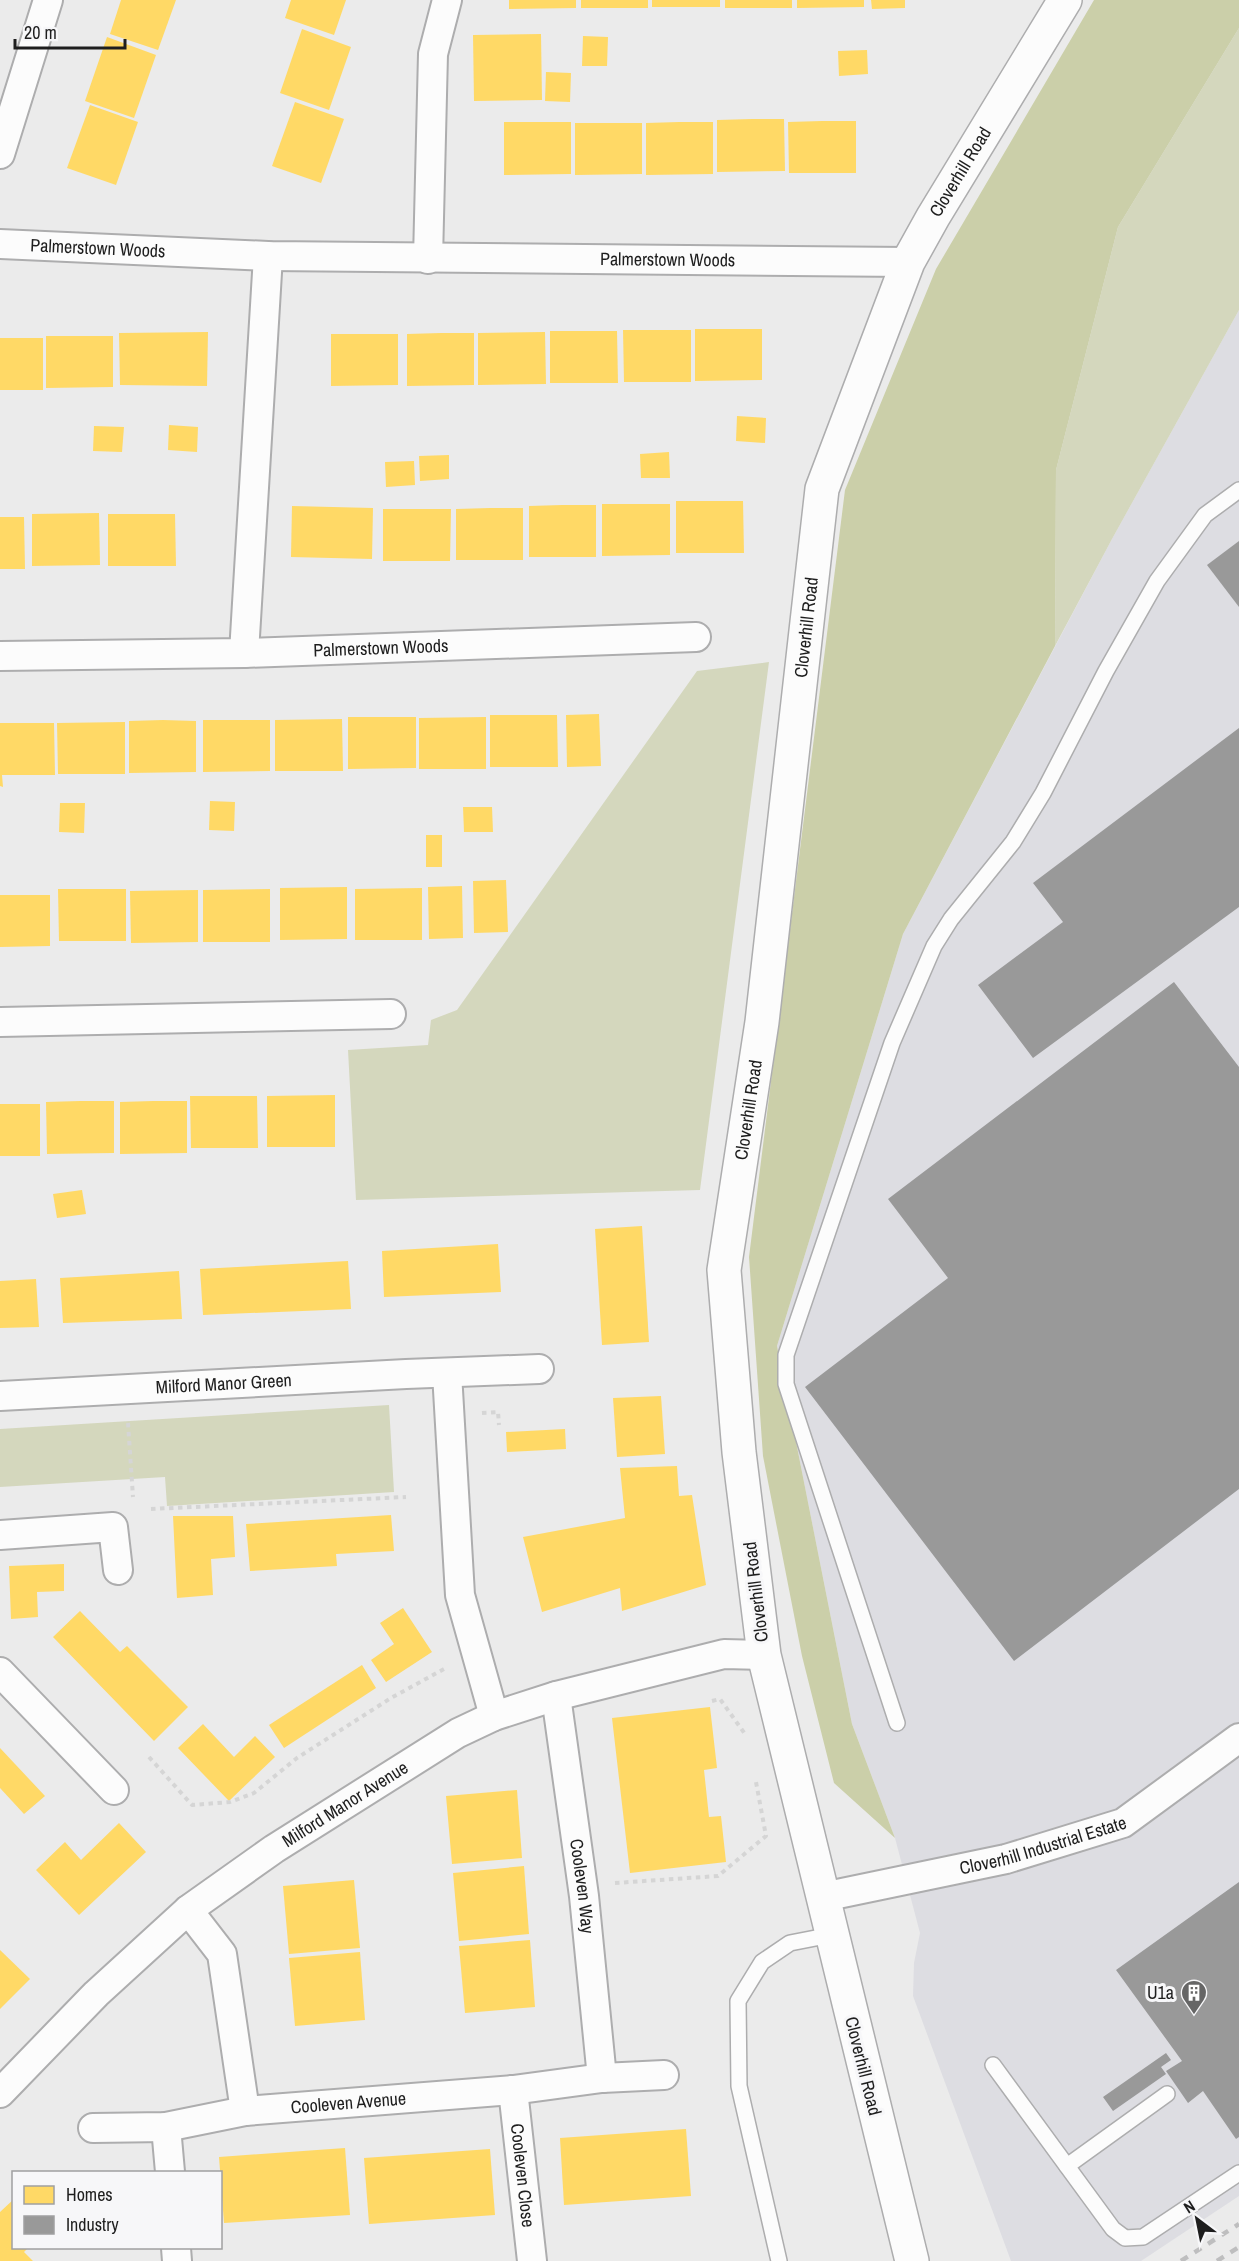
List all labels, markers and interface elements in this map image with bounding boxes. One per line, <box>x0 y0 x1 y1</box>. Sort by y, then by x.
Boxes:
scale bar <box>15 12 124 50</box>
text: 20 m <box>24 20 57 45</box>
street label: Cloverhill Road <box>923 122 997 221</box>
street label: Palmerstown Woods <box>30 232 166 263</box>
street label: Palmerstown Woods <box>600 246 735 272</box>
street label: Cloverhill Road <box>788 576 824 679</box>
street label: Palmerstown Woods <box>313 633 449 663</box>
street label: Cloverhill Road <box>728 1058 768 1162</box>
street label: Milford Manor Green <box>155 1367 292 1400</box>
street label: Cloverhill Road <box>737 1540 774 1644</box>
street label: Milford Manor Avenue <box>277 1755 413 1853</box>
street label: Cloverhill Industrial Estate <box>957 1810 1129 1880</box>
street label: Cooleven Way <box>564 1837 601 1935</box>
building icon: U1a <box>1179 1978 1209 2016</box>
place label: U1a <box>1147 1980 1174 2005</box>
street label: Cloverhill Road <box>839 2014 888 2118</box>
street label: Cooleven Avenue <box>290 2085 407 2119</box>
street label: Cooleven Close <box>505 2122 541 2229</box>
legend <box>12 2171 222 2249</box>
text: Homes <box>66 2182 113 2207</box>
north arrow <box>1167 2189 1227 2249</box>
text: N <box>1179 2194 1199 2218</box>
text: Industry <box>66 2212 119 2237</box>

